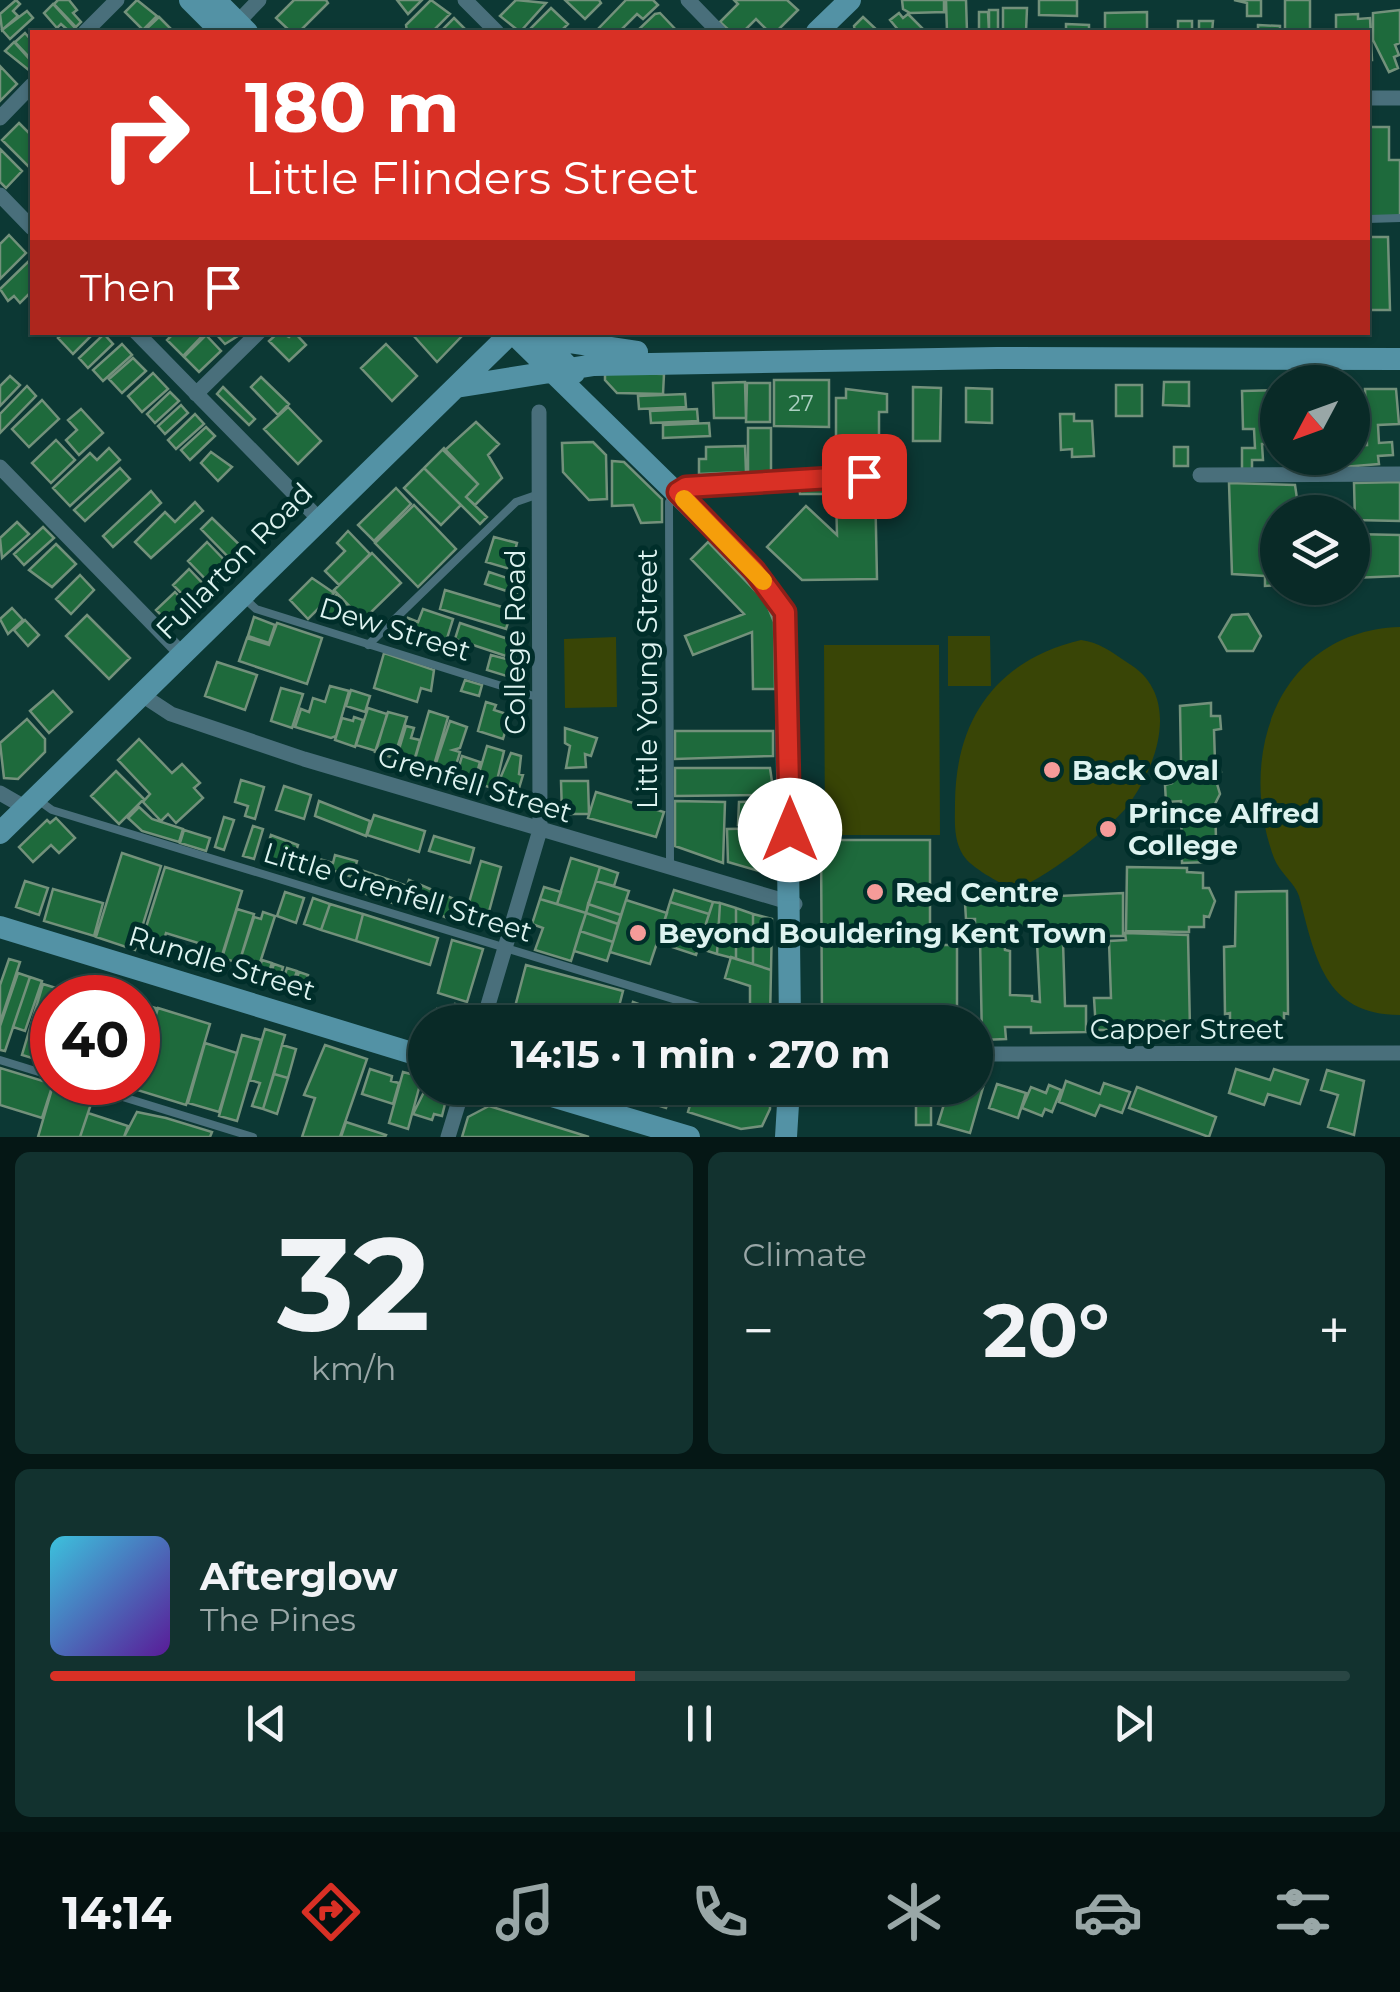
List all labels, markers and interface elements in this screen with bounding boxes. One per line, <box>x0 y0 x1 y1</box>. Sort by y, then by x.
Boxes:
text: 180 m <box>245 64 459 150</box>
icon: right <box>80 70 210 200</box>
text: Little Flinders Street <box>245 150 699 205</box>
icon: arrive <box>196 260 251 315</box>
text: Then <box>80 264 176 311</box>
north arrow <box>1260 365 1370 475</box>
map controls <box>1260 365 1370 605</box>
house number: 27 <box>788 390 814 417</box>
pin <box>822 434 907 519</box>
icon: arrive <box>837 449 892 504</box>
street label: Fullarton Road <box>149 476 319 646</box>
button: layers <box>1260 495 1370 605</box>
street label: College Road <box>498 549 532 735</box>
street label: Little Young Street <box>630 549 664 809</box>
street label: Dew Street <box>315 590 475 668</box>
street label: Grenfell Street <box>374 738 576 830</box>
place label: Back Oval <box>1072 753 1219 787</box>
marker: Back Oval <box>1041 759 1063 781</box>
position arrow <box>738 778 842 882</box>
place label: Prince Alfred College <box>1128 796 1320 862</box>
marker: Prince Alfred College <box>1097 818 1119 840</box>
street label: Little Grenfell Street <box>259 835 537 949</box>
place label: Red Centre <box>895 875 1059 909</box>
marker: Red Centre <box>864 881 886 903</box>
place label: Beyond Bouldering Kent Town <box>658 916 1107 950</box>
street label: Rundle Street <box>125 918 319 1008</box>
marker: Beyond Bouldering Kent Town <box>627 922 649 944</box>
speed limit sign: 40 <box>30 975 160 1105</box>
street label: Capper Street <box>1090 1012 1284 1046</box>
text: 14:15 · 1 min · 270 m <box>511 1031 890 1078</box>
text: 32 <box>277 1204 430 1363</box>
text: Climate <box>743 1235 867 1274</box>
text: 20° <box>983 1284 1110 1376</box>
text: − <box>743 1297 774 1364</box>
text: + <box>1318 1297 1350 1364</box>
text: km/h <box>311 1349 396 1388</box>
text: Afterglow <box>200 1553 398 1600</box>
text: The Pines <box>200 1600 356 1639</box>
icon: previous <box>239 1696 294 1751</box>
icon: pause <box>672 1696 727 1751</box>
icon: next <box>1106 1696 1161 1751</box>
icon: directions <box>296 1877 366 1947</box>
icon: music <box>490 1877 560 1947</box>
icon: phone <box>685 1877 755 1947</box>
icon: climate <box>879 1877 949 1947</box>
icon: car <box>1073 1877 1143 1947</box>
icon: filters <box>1268 1877 1338 1947</box>
text: 14:14 <box>62 1885 172 1940</box>

